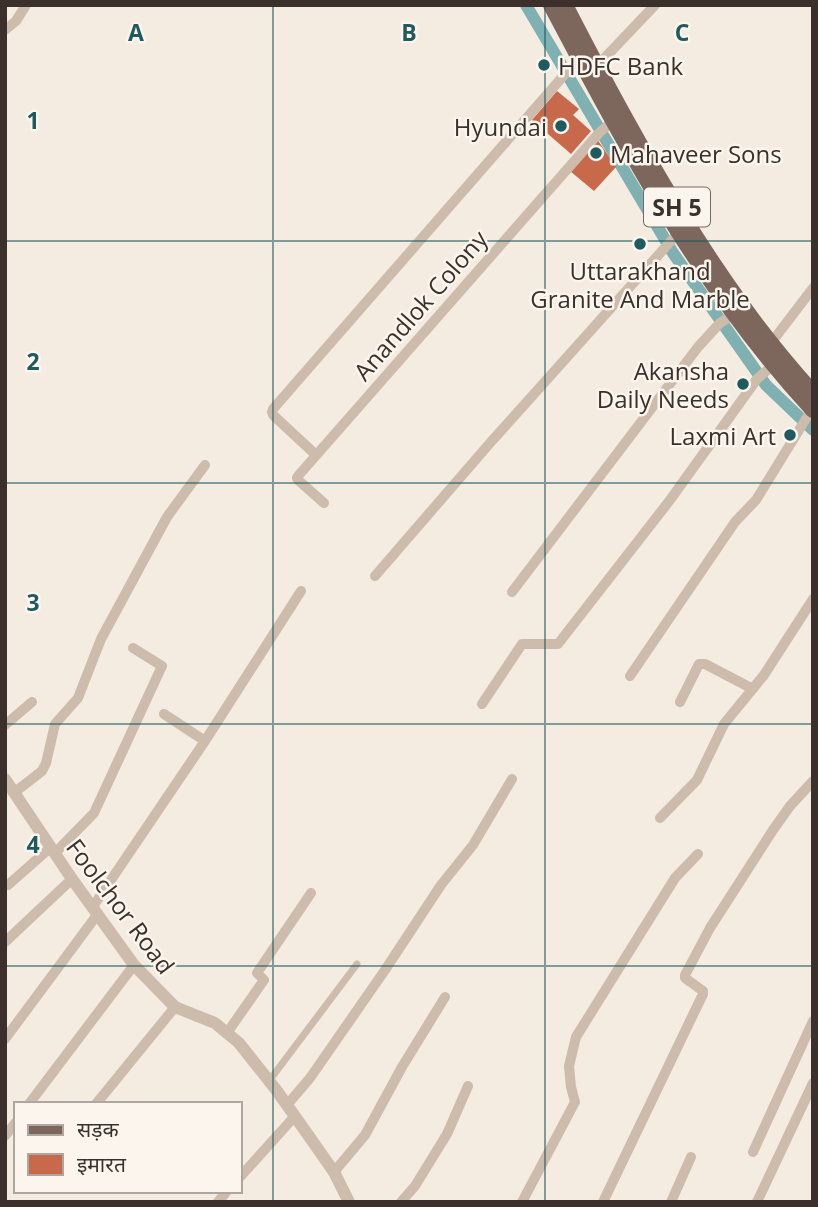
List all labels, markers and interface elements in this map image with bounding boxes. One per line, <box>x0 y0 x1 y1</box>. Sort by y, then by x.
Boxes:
text: A <box>128 16 144 48</box>
text: B <box>401 16 417 48</box>
text: C <box>675 16 689 48</box>
place label: HDFC Bank <box>558 49 683 82</box>
marker: HDFC Bank <box>536 57 552 73</box>
text: 1 <box>26 104 40 136</box>
place label: Hyundai <box>454 110 547 143</box>
marker: Hyundai <box>553 118 569 134</box>
place label: Mahaveer Sons <box>610 137 782 170</box>
marker: Mahaveer Sons <box>588 145 604 161</box>
road number: SH 5 <box>644 188 710 227</box>
street label: Anandlok Colony <box>346 222 495 387</box>
marker: Uttarakhand Granite And Marble <box>632 236 648 252</box>
place label: Uttarakhand Granite And Marble <box>530 254 750 315</box>
text: 2 <box>26 345 40 377</box>
place label: Akansha Daily Needs <box>597 354 729 415</box>
marker: Akansha Daily Needs <box>735 376 751 392</box>
place label: Laxmi Art <box>670 419 776 452</box>
marker: Laxmi Art <box>782 427 798 443</box>
text: 3 <box>26 586 40 618</box>
text: 4 <box>26 828 40 860</box>
street label: Foolchor Road <box>59 832 183 980</box>
legend <box>14 1102 242 1193</box>
text: सड़क <box>77 1115 119 1143</box>
text: इमारत <box>77 1150 127 1178</box>

